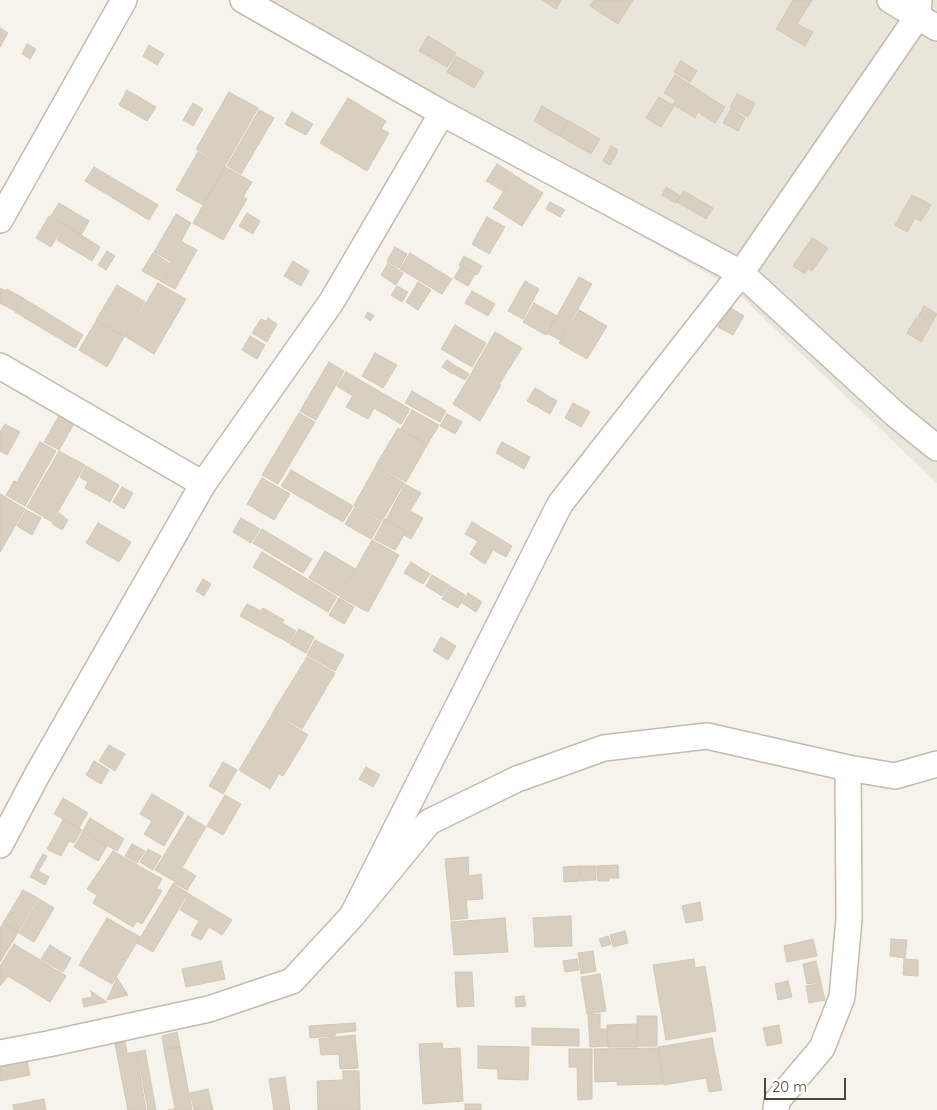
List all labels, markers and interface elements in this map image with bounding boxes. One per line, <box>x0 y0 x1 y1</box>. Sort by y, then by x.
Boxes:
scale bar <box>767 1068 850 1100</box>
text: 20 m <box>772 1077 807 1096</box>

